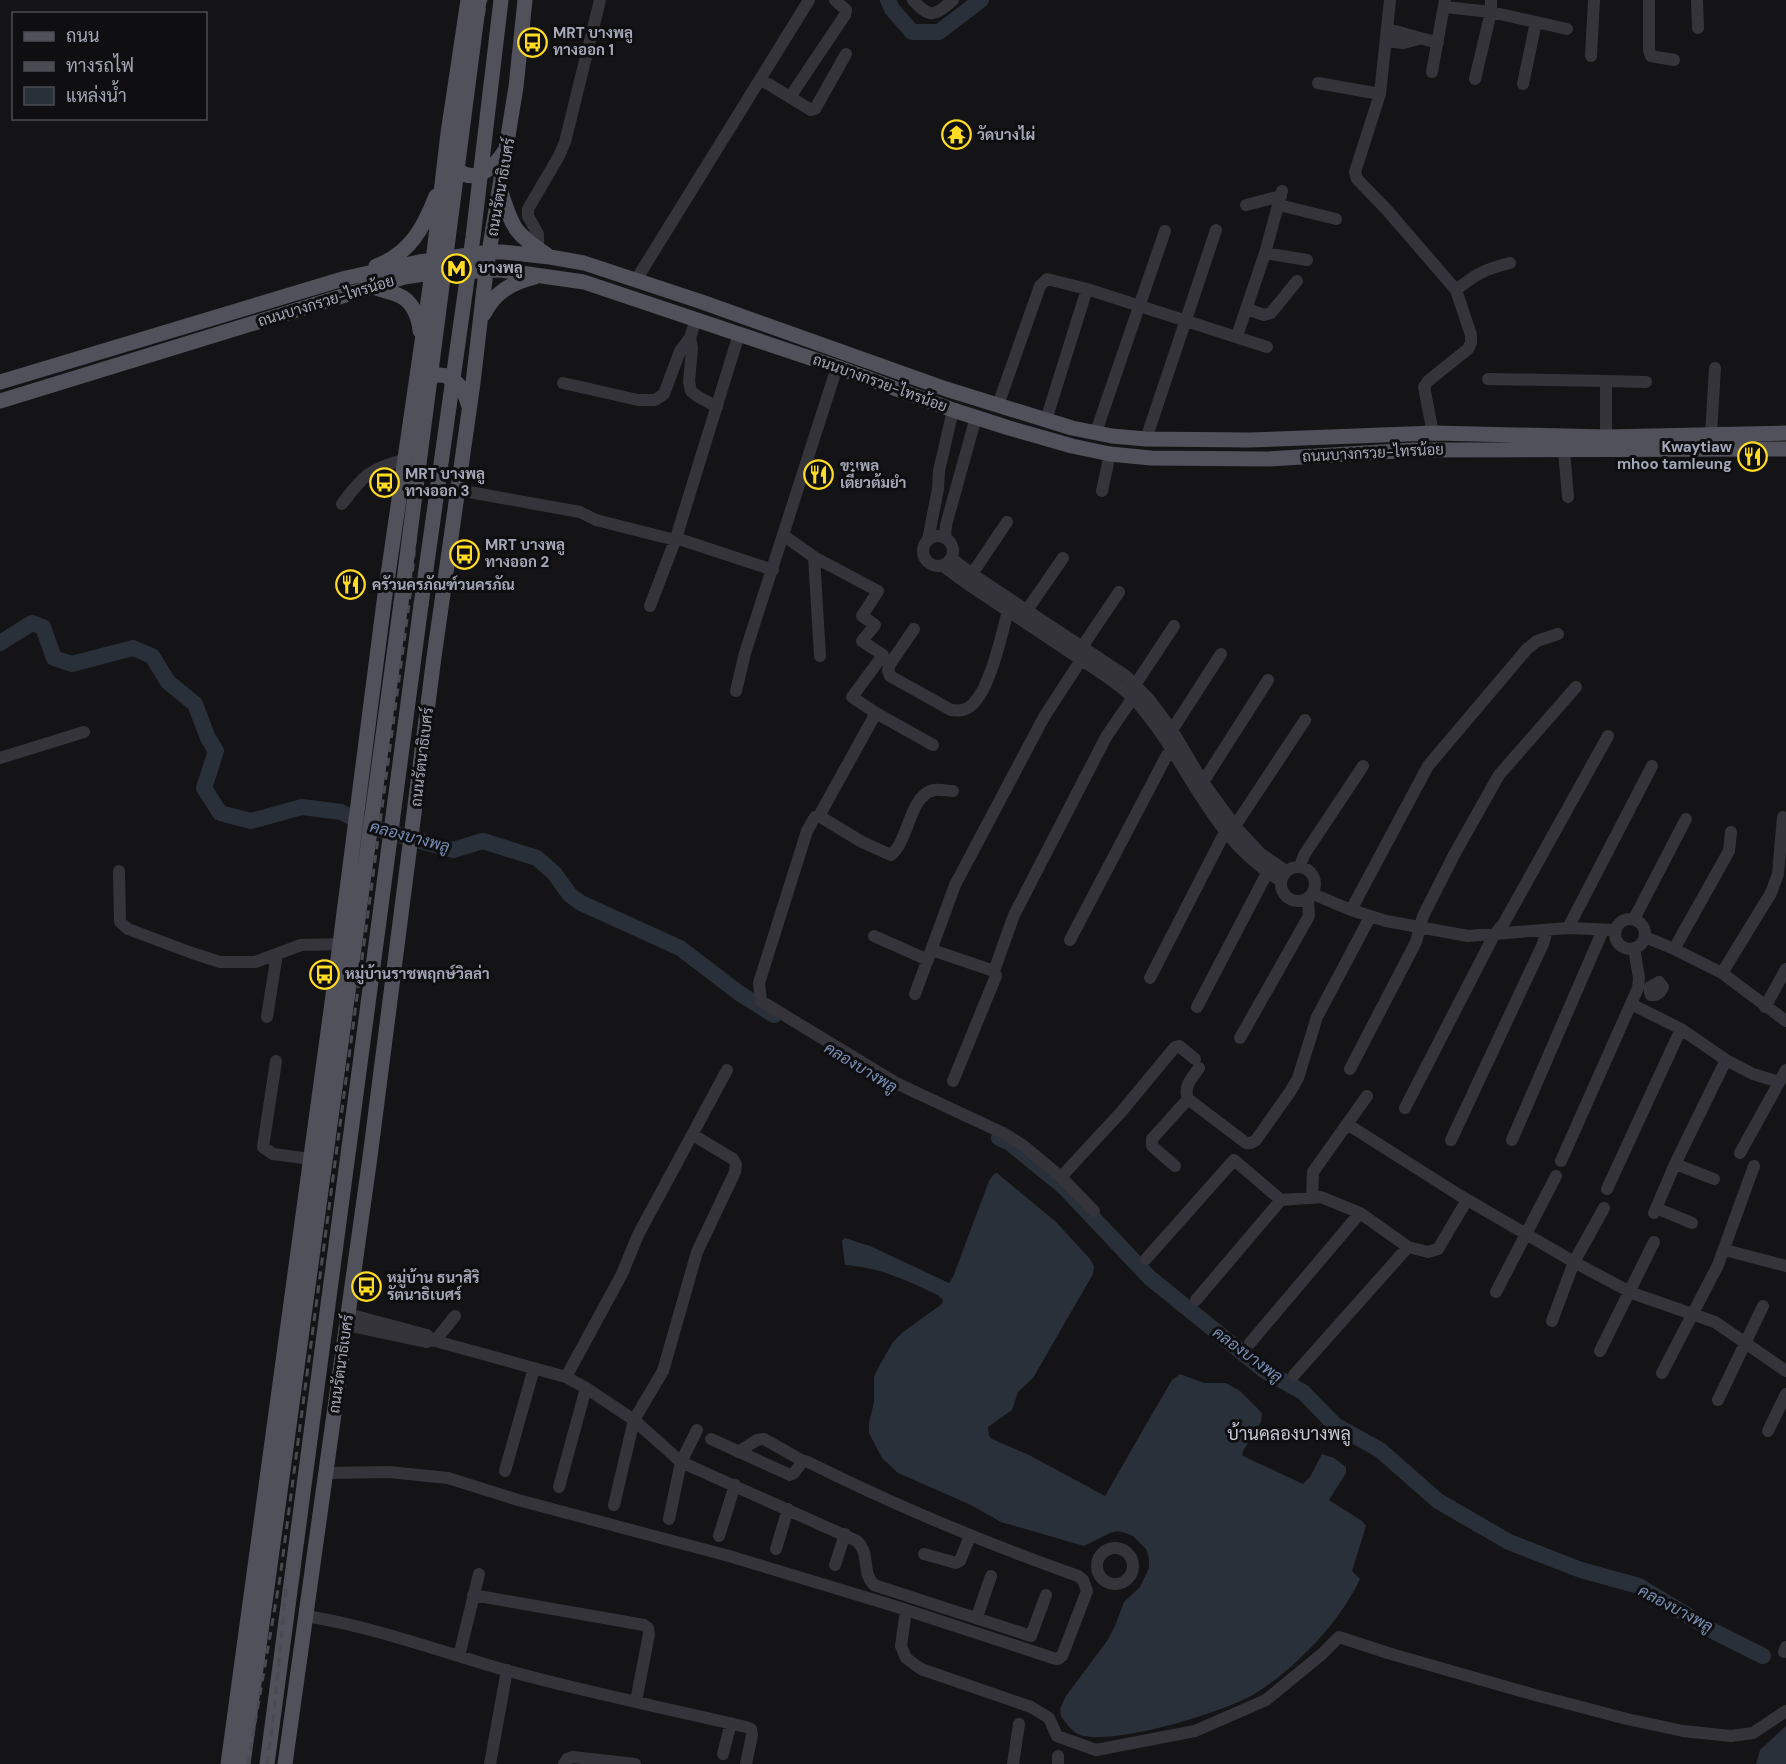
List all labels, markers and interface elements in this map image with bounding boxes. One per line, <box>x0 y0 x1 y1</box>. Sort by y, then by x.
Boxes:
legend <box>12 12 207 120</box>
place label: MRT บางพลู ทางออก 1 <box>553 23 633 60</box>
text: ถนน <box>66 24 99 48</box>
bus stop icon: MRT บางพลู ทางออก 1 <box>516 26 548 58</box>
text: ทางรถไฟ <box>66 53 134 78</box>
text: แหล่งน้ำ <box>66 80 127 108</box>
temple icon: วัดบางไผ่ <box>940 119 972 151</box>
place label: วัดบางไผ่ <box>977 125 1035 145</box>
street label: ถนนรัตนาธิเบศร์ <box>482 136 520 238</box>
metro station icon: บางพลู <box>441 252 473 284</box>
place label: บางพลู <box>478 258 523 279</box>
street label: ถนนบางกรวย-ไทรน้อย <box>255 271 397 331</box>
street label: ถนนบางกรวย-ไทรน้อย <box>810 349 950 417</box>
place label: Kwaytiaw mhoo tamleung <box>1617 437 1733 474</box>
street label: ถนนบางกรวย-ไทรน้อย <box>1302 439 1444 467</box>
restaurant icon: Kwaytiaw mhoo tamleung <box>1737 440 1769 472</box>
place label: ขุนพล เตี๋ยวต้มยำ <box>840 456 906 493</box>
restaurant icon: ขุนพล เตี๋ยวต้มยำ <box>803 459 835 491</box>
place label: MRT บางพลู ทางออก 3 <box>405 464 485 501</box>
bus stop icon: MRT บางพลู ทางออก 3 <box>368 467 400 499</box>
place label: MRT บางพลู ทางออก 2 <box>485 535 565 572</box>
bus stop icon: MRT บางพลู ทางออก 2 <box>448 538 480 570</box>
restaurant icon: ครัวนครภัณฑ์วนครภัณ <box>335 569 367 601</box>
place label: ครัวนครภัณฑ์วนครภัณ <box>372 575 515 595</box>
street label: ถนนรัตนาธิเบศร์ <box>406 706 438 808</box>
water label: คลองบางพลู <box>367 816 452 858</box>
bus stop icon: หมู่บ้านราชพฤกษ์วิลล่า <box>308 958 340 990</box>
place label: หมู่บ้านราชพฤกษ์วิลล่า <box>345 964 490 985</box>
water label: คลองบางพลู <box>820 1037 901 1098</box>
place label: หมู่บ้าน ธนาสิริ รัตนาธิเบศร์ <box>387 1268 480 1305</box>
bus stop icon: หมู่บ้าน ธนาสิริ รัตนาธิเบศร์ <box>350 1271 382 1303</box>
street label: ถนนรัตนาธิเบศร์ <box>324 1313 358 1415</box>
water label: คลองบางพลู <box>1208 1322 1287 1388</box>
district label: บ้านคลองบางพลู <box>1227 1422 1351 1447</box>
water label: คลองบางพลู <box>1634 1580 1717 1638</box>

